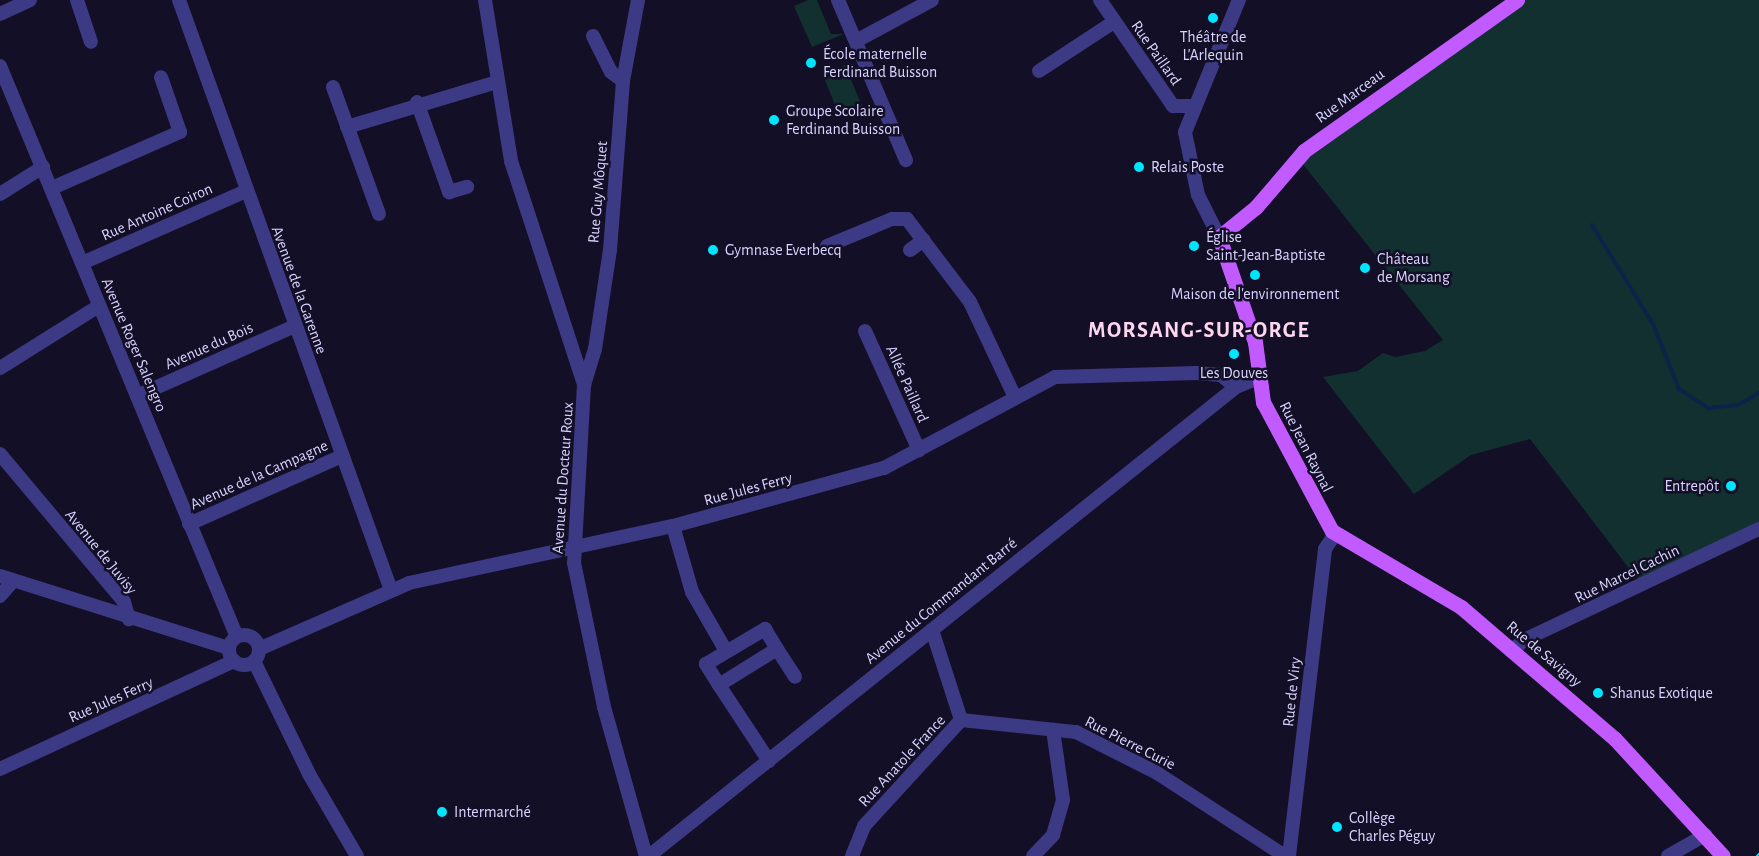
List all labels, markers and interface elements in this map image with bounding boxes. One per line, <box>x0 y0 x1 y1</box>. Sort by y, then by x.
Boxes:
marker: Théâtre de L'Arlequin <box>1206 11 1220 25</box>
street label: Rue Paillard <box>1127 17 1185 89</box>
place label: Théâtre de L'Arlequin <box>1180 27 1246 65</box>
place label: École maternelle Ferdinand Buisson <box>823 44 937 82</box>
marker: École maternelle Ferdinand Buisson <box>804 56 818 70</box>
street label: Rue Marceau <box>1312 65 1388 127</box>
place label: Groupe Scolaire Ferdinand Buisson <box>786 101 900 139</box>
marker: Groupe Scolaire Ferdinand Buisson <box>767 113 781 127</box>
street label: Rue Guy Môquet <box>584 140 612 244</box>
place label: Relais Poste <box>1151 157 1224 177</box>
marker: Relais Poste <box>1132 160 1146 174</box>
street label: Rue Antoine Coiron <box>98 179 216 245</box>
street label: Avenue de la Garenne <box>267 224 331 356</box>
place label: Église Saint-Jean-Baptiste <box>1206 227 1325 265</box>
marker: Église Saint-Jean-Baptiste <box>1187 239 1201 253</box>
place label: Gymnase Everbecq <box>725 240 842 260</box>
marker: Gymnase Everbecq <box>706 243 720 257</box>
place label: Château de Morsang <box>1377 249 1450 287</box>
marker: Château de Morsang <box>1358 261 1372 275</box>
marker: Maison de l'environnement <box>1248 268 1262 282</box>
street label: Avenue Roger Salengro <box>97 275 171 415</box>
place label: Maison de l'environnement <box>1171 284 1339 304</box>
street label: Avenue du Bois <box>162 318 256 374</box>
district label: MORSANG-SUR-ORGE <box>1088 318 1310 344</box>
street label: Allée Paillard <box>881 343 933 425</box>
marker: Les Douves <box>1227 347 1241 361</box>
place label: Les Douves <box>1200 363 1268 383</box>
street label: Rue Jean Raynal <box>1275 399 1337 495</box>
street label: Avenue du Docteur Roux <box>548 401 578 555</box>
street label: Avenue de la Campagne <box>187 436 331 514</box>
street label: Rue Jules Ferry <box>702 468 794 510</box>
place label: Entrepôt <box>1664 476 1719 496</box>
marker: Entrepôt <box>1724 479 1738 493</box>
street label: Avenue de Juvisy <box>61 506 141 598</box>
street label: Avenue du Commandant Barré <box>861 534 1021 668</box>
street label: Rue Marcel Cachin <box>1572 540 1682 608</box>
street label: Rue de Savigny <box>1502 617 1586 691</box>
street label: Rue de Viry <box>1279 656 1305 728</box>
street label: Rue Jules Ferry <box>66 673 156 727</box>
place label: Shanus Exotique <box>1610 683 1713 703</box>
marker: Shanus Exotique <box>1591 686 1605 700</box>
street label: Rue Anatole France <box>855 711 949 811</box>
street label: Rue Pierre Curie <box>1081 712 1179 774</box>
place label: Intermarché <box>454 802 531 822</box>
marker: Intermarché <box>435 805 449 819</box>
place label: Collège Charles Péguy <box>1349 808 1435 846</box>
marker: Collège Charles Péguy <box>1330 820 1344 834</box>

